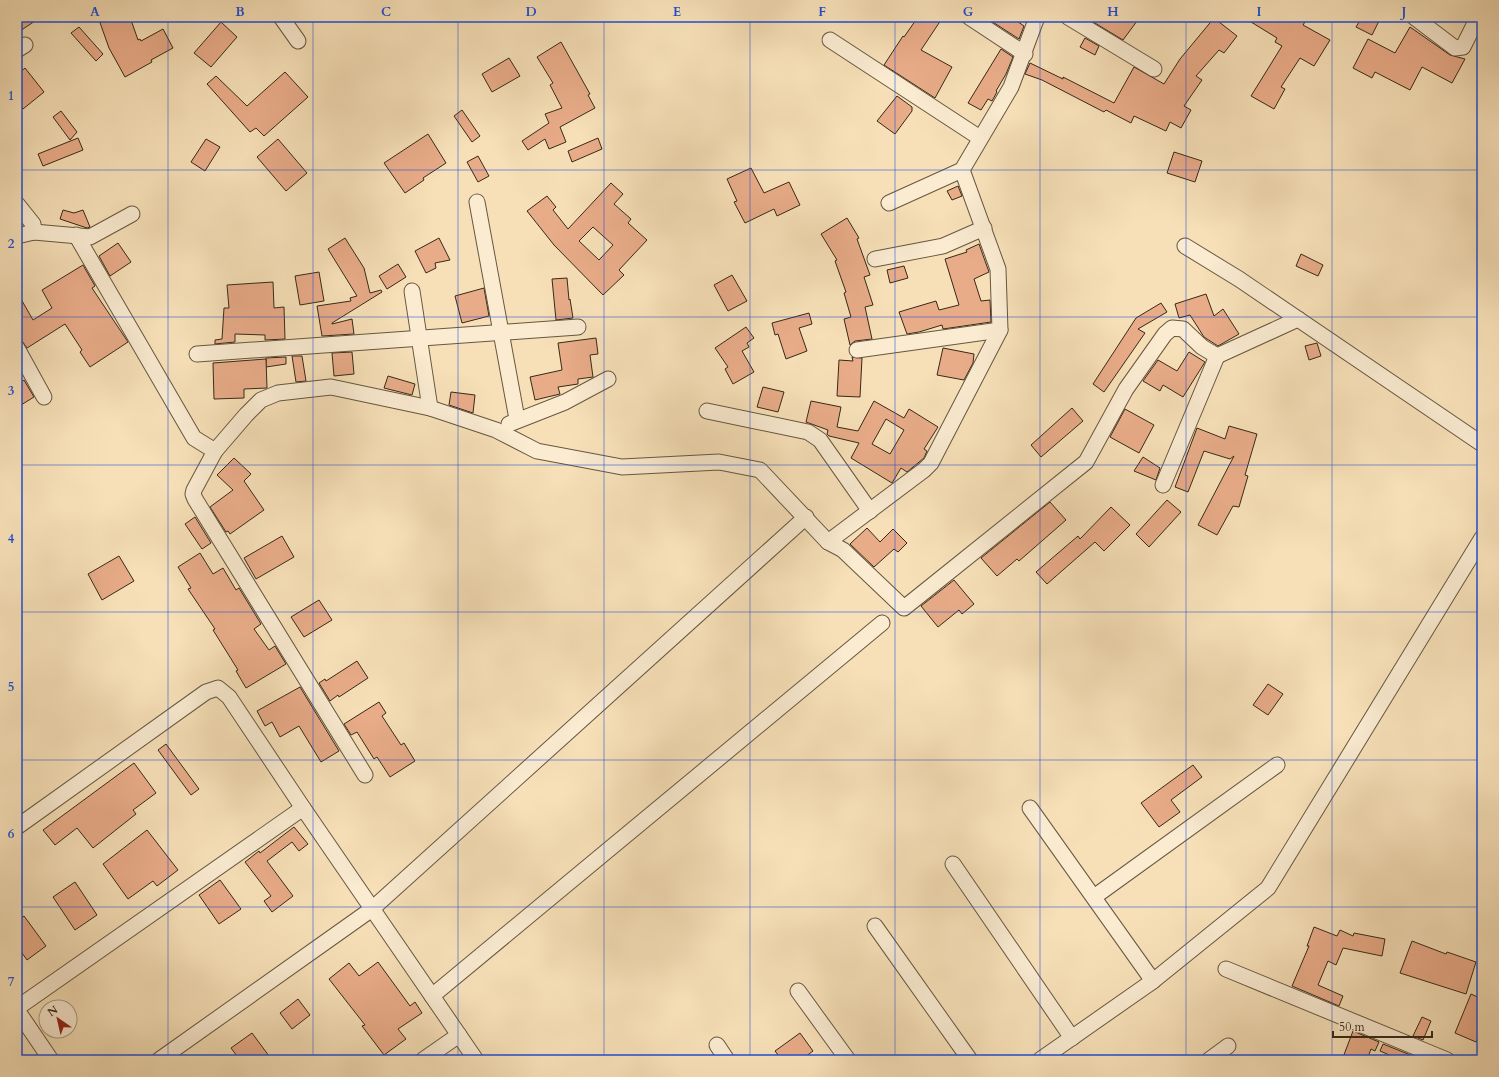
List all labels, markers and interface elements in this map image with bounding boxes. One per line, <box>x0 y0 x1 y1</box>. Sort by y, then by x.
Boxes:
text: A <box>90 3 100 21</box>
text: B <box>235 3 245 21</box>
text: C <box>381 3 391 21</box>
text: D <box>525 3 537 21</box>
text: E <box>673 3 681 21</box>
text: F <box>818 3 826 21</box>
text: G <box>963 3 974 21</box>
text: H <box>1107 3 1119 21</box>
text: I <box>1256 3 1262 21</box>
text: J <box>1400 3 1407 21</box>
text: 1 <box>8 87 14 105</box>
text: 2 <box>8 235 15 253</box>
text: 3 <box>8 382 15 400</box>
text: 4 <box>8 530 15 548</box>
text: 5 <box>8 678 14 696</box>
text: 6 <box>8 825 15 843</box>
text: 7 <box>8 973 15 991</box>
north arrow <box>38 999 78 1039</box>
text: N <box>45 1002 61 1020</box>
scale bar <box>1333 1013 1432 1039</box>
text: 50 m <box>1339 1019 1366 1035</box>

